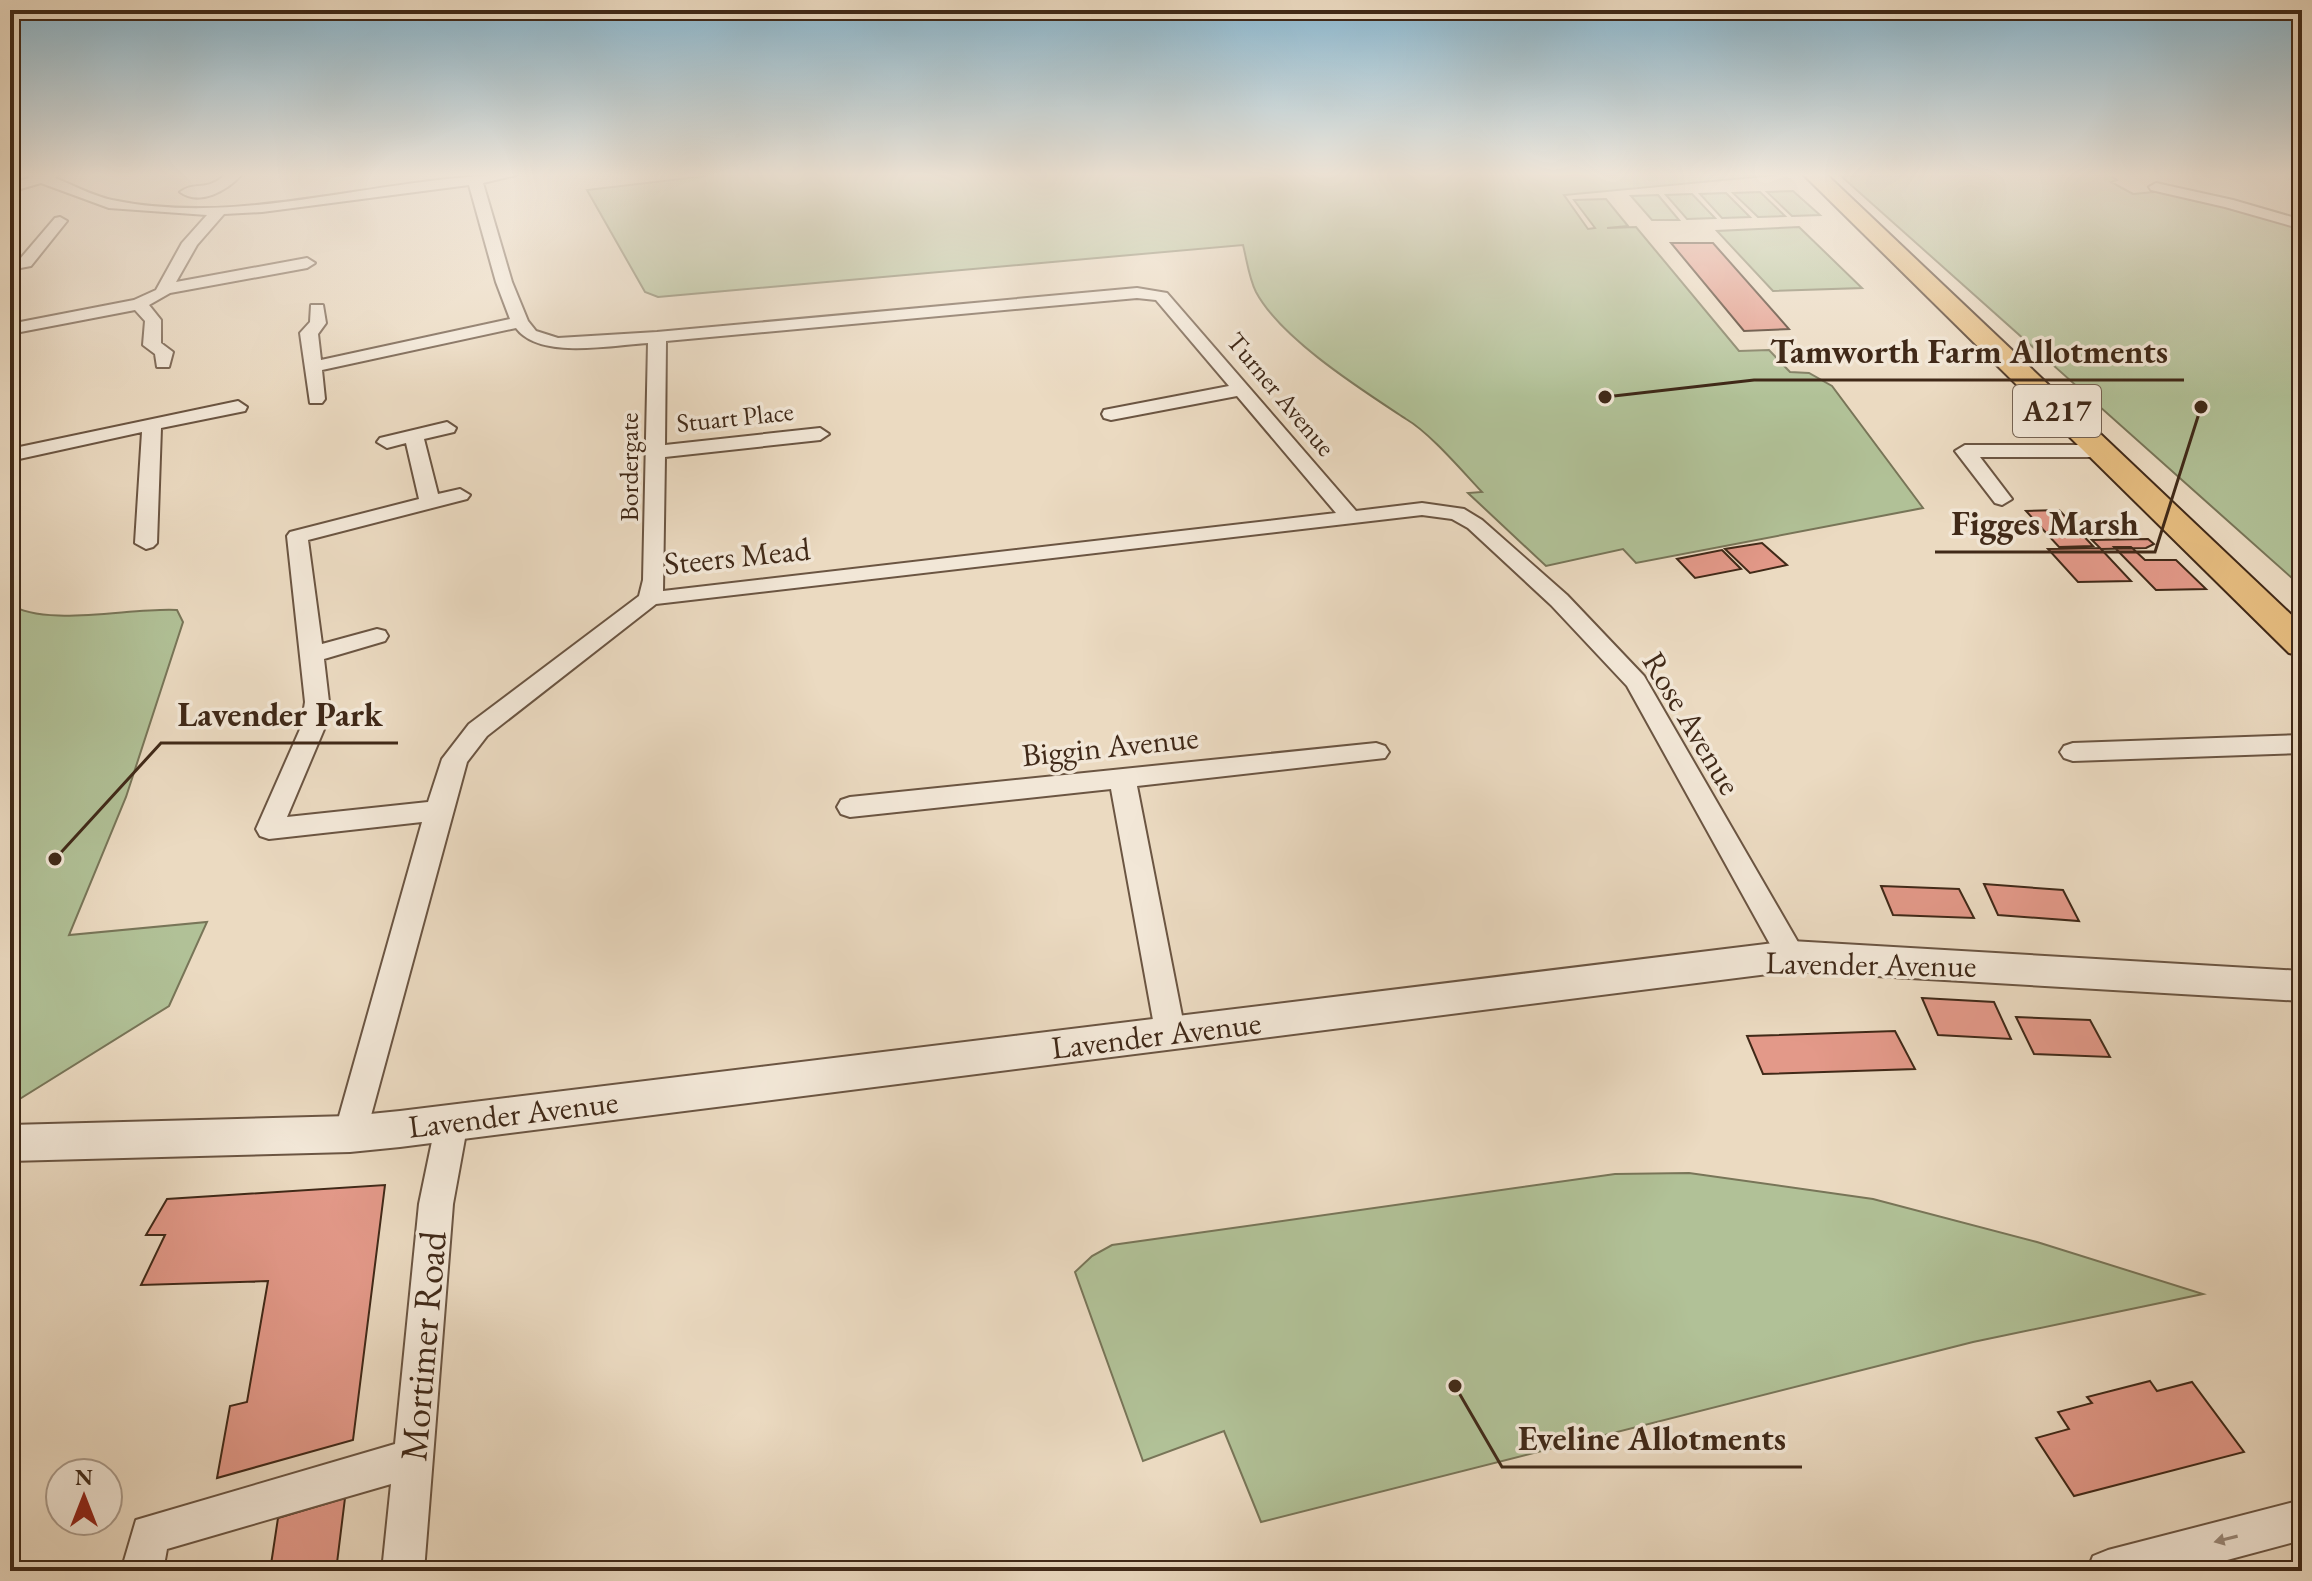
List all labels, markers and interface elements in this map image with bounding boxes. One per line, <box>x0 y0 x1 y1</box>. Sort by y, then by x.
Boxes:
callout: Tamworth Farm Allotments <box>1754 322 2184 380</box>
street label: Turner Avenue <box>1219 325 1343 463</box>
text: Tamworth Farm Allotments <box>1770 329 2168 373</box>
road number: A217 <box>2013 385 2101 437</box>
street label: Stuart Place <box>675 394 795 440</box>
street label: Bordergate <box>612 413 646 521</box>
callout: Figges Marsh <box>1935 494 2155 552</box>
text: Figges Marsh <box>1951 501 2139 545</box>
street label: Steers Mead <box>662 527 813 585</box>
street label: Rose Avenue <box>1633 644 1751 802</box>
callout: Lavender Park <box>161 685 398 743</box>
text: Lavender Park <box>177 692 383 736</box>
street label: Biggin Avenue <box>1020 716 1200 776</box>
street label: Lavender Avenue <box>1765 941 1977 987</box>
street label: Lavender Avenue <box>1049 1001 1263 1069</box>
street label: Lavender Avenue <box>406 1080 620 1148</box>
street label: Mortimer Road <box>388 1228 457 1463</box>
callout: Eveline Allotments <box>1502 1409 1802 1467</box>
text: Eveline Allotments <box>1518 1416 1786 1460</box>
north arrow <box>44 1457 124 1537</box>
text: N <box>75 1463 93 1492</box>
one-way arrow <box>2214 1534 2239 1546</box>

